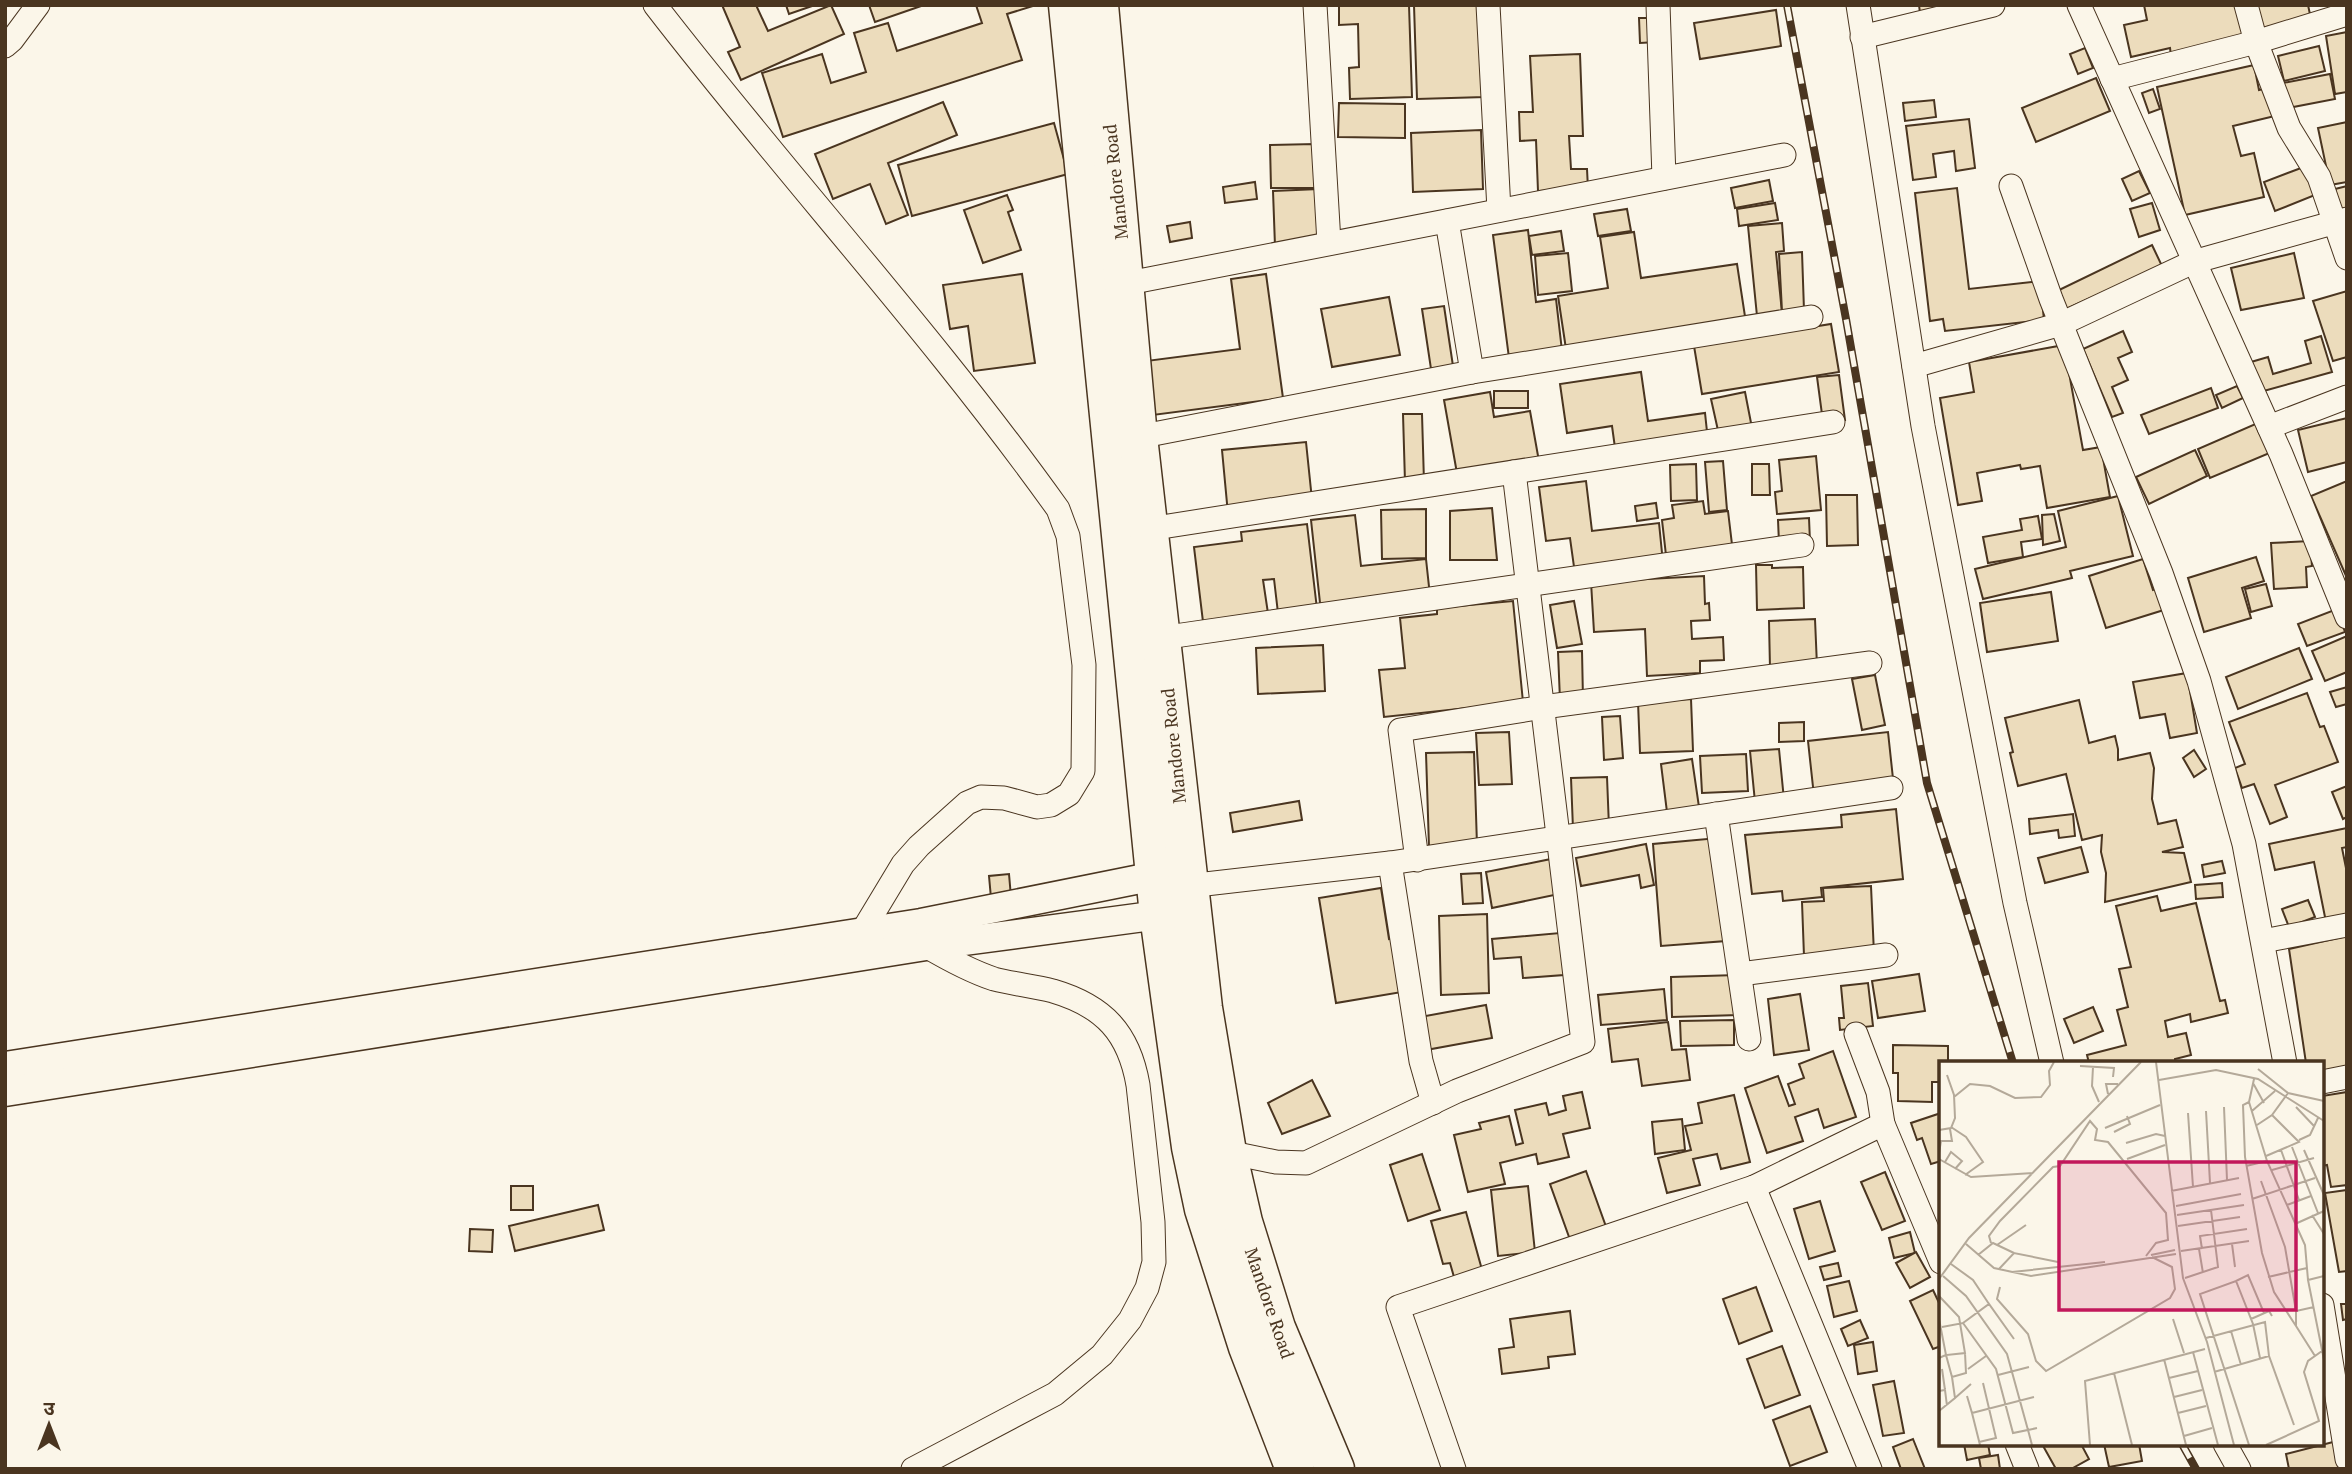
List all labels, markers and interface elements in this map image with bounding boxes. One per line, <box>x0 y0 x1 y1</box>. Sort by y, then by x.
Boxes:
street label: Mandore Road <box>1097 123 1133 241</box>
street label: Mandore Road <box>1155 687 1191 805</box>
inset map <box>1939 1061 2324 1446</box>
street label: Mandore Road <box>1240 1244 1300 1362</box>
north arrow <box>14 1390 84 1460</box>
text: उ <box>43 1395 55 1420</box>

